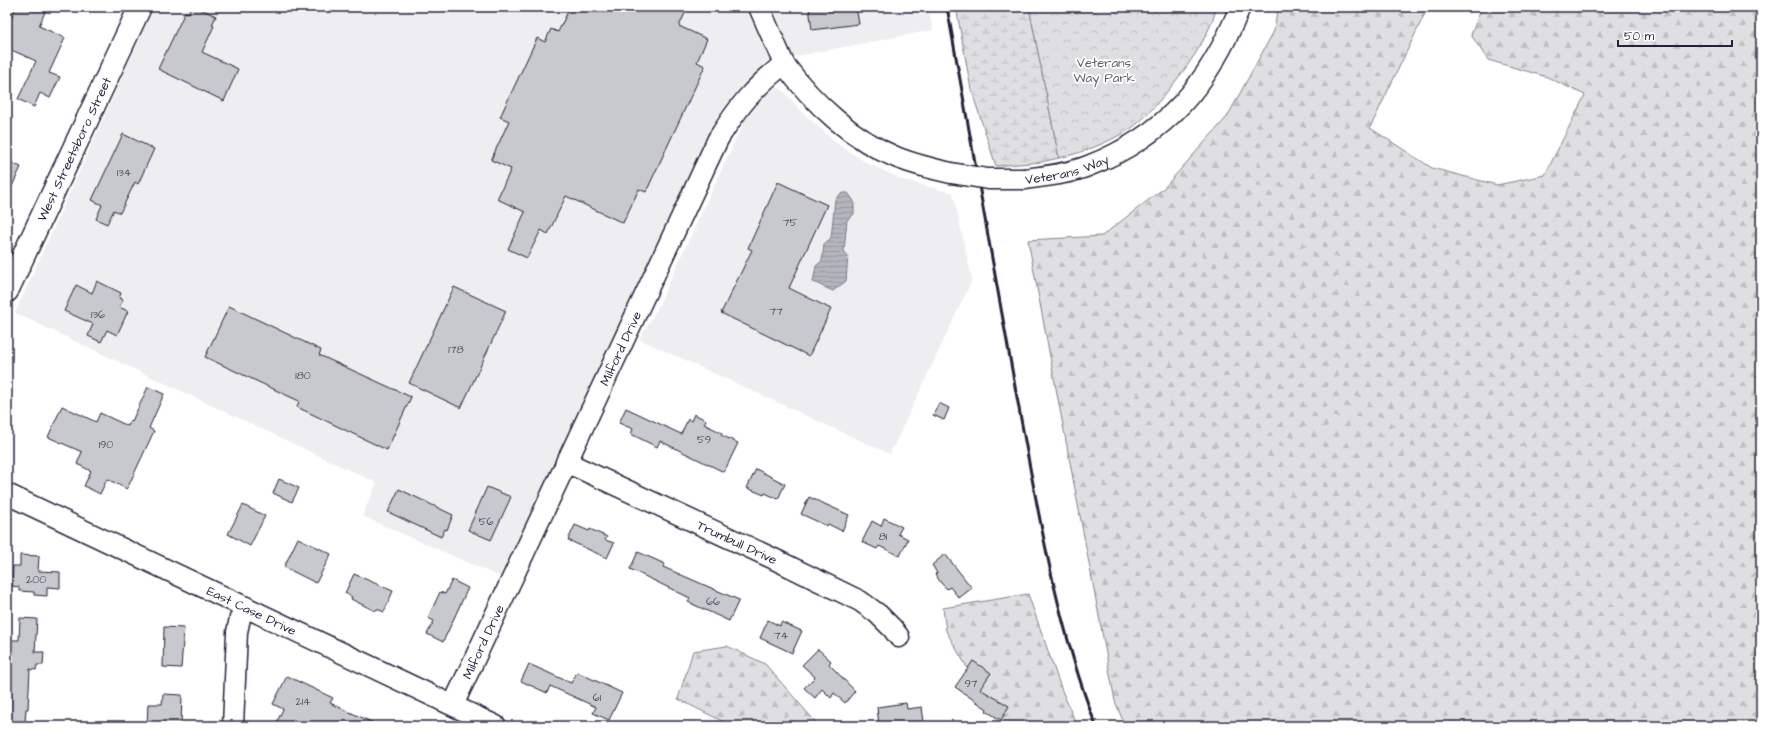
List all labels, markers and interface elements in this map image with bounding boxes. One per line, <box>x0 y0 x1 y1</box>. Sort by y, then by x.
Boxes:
scale bar <box>1618 22 1732 48</box>
text: 50 m <box>1624 28 1655 45</box>
park label: Veterans Way Park <box>1073 54 1135 88</box>
street label: West Streetsboro Street <box>33 73 116 224</box>
street label: Veterans Way <box>1024 150 1112 189</box>
house number: 134 <box>117 165 132 180</box>
house number: 75 <box>783 215 797 230</box>
house number: 77 <box>769 304 783 319</box>
house number: 136 <box>91 307 105 322</box>
street label: Milford Drive <box>596 308 646 389</box>
house number: 178 <box>448 342 464 357</box>
house number: 180 <box>295 368 311 383</box>
house number: 59 <box>697 432 711 447</box>
house number: 190 <box>99 437 113 452</box>
house number: 56 <box>479 514 493 529</box>
street label: Trumbull Drive <box>694 516 780 569</box>
house number: 81 <box>879 529 888 544</box>
house number: 200 <box>26 572 46 587</box>
street label: East Case Drive <box>204 582 299 640</box>
house number: 66 <box>706 594 720 609</box>
street label: Milford Drive <box>458 602 509 682</box>
house number: 74 <box>774 628 789 643</box>
house number: 97 <box>964 676 978 691</box>
house number: 61 <box>593 690 602 705</box>
house number: 214 <box>295 694 311 709</box>

